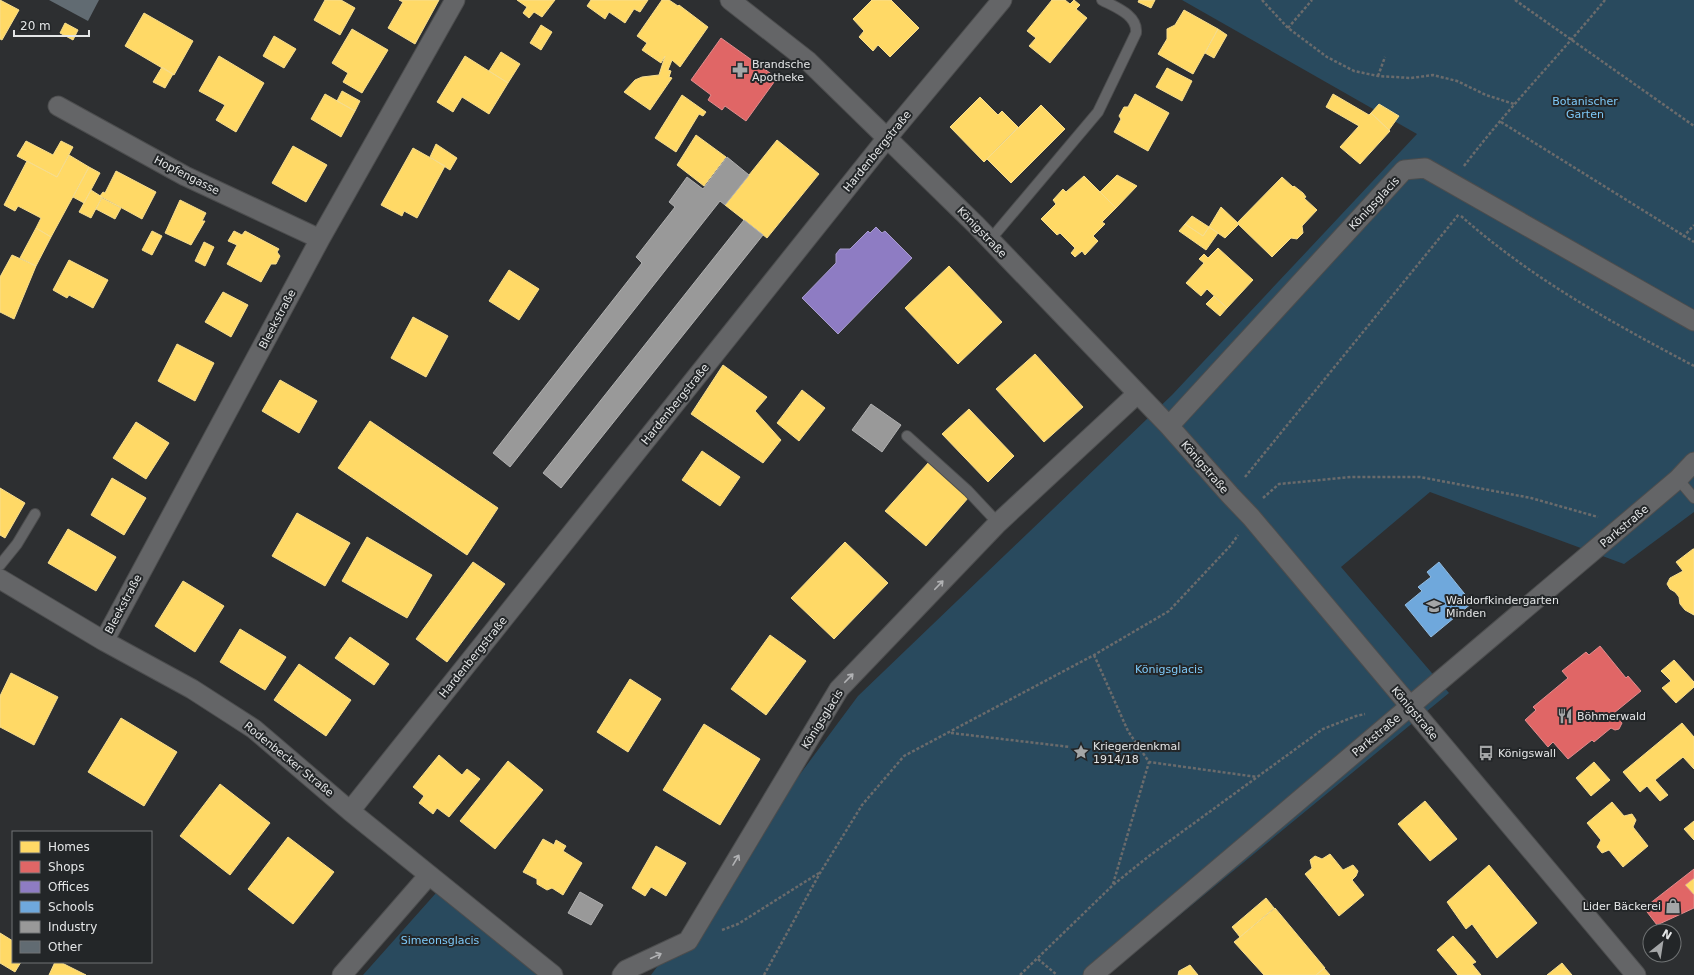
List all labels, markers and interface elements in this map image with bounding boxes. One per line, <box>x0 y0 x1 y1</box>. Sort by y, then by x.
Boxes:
scale bar <box>14 12 89 38</box>
text: 20 m <box>20 19 51 33</box>
place label: Brandsche Apotheke <box>752 58 811 84</box>
pharmacy icon: Brandsche Apotheke <box>731 61 749 79</box>
park label: Botanischer Garten <box>1552 95 1618 121</box>
street label: Hardenbergstraße <box>841 108 914 194</box>
street label: Hopfengasse <box>152 153 222 198</box>
street label: Königsglacis <box>1347 174 1402 233</box>
street label: Königstraße <box>954 204 1009 261</box>
street label: Bleekstraße <box>256 287 299 351</box>
street label: Hardenbergstraße <box>639 361 712 447</box>
street label: Königstraße <box>1178 438 1231 496</box>
street label: Parkstraße <box>1598 502 1651 550</box>
street label: Bleekstraße <box>102 572 145 636</box>
one-way arrow <box>934 580 944 590</box>
place label: Waldorfkindergarten Minden <box>1446 594 1559 620</box>
school or university icon: Waldorfkindergarten Minden <box>1425 597 1443 615</box>
street label: Hardenbergstraße <box>437 614 510 700</box>
park label: Königsglacis <box>1135 663 1203 676</box>
one-way arrow <box>844 673 854 683</box>
street label: Königstraße <box>1389 684 1441 743</box>
street label: Königsglacis <box>799 687 846 751</box>
restaurant icon: Böhmerwald <box>1556 707 1574 725</box>
place label: Böhmerwald <box>1577 710 1646 723</box>
street label: Parkstraße <box>1350 711 1403 759</box>
street label: Rodenbecker Straße <box>241 719 336 800</box>
place label: Kriegerdenkmal 1914/18 <box>1093 740 1180 766</box>
place icon: Kriegerdenkmal 1914/18 <box>1072 743 1090 761</box>
bus stop icon: Königswall <box>1477 744 1495 762</box>
place label: Königswall <box>1498 747 1556 760</box>
legend <box>12 831 152 963</box>
text: Homes <box>48 840 90 854</box>
one-way arrow <box>733 854 741 866</box>
text: Shops <box>48 860 84 874</box>
text: Offices <box>48 880 89 894</box>
shop icon: Lider Bäckerei <box>1664 897 1682 915</box>
text: Schools <box>48 900 94 914</box>
place label: Lider Bäckerei <box>1583 900 1661 913</box>
text: Industry <box>48 920 97 934</box>
north arrow <box>1642 923 1682 963</box>
text: N <box>1660 927 1674 943</box>
park label: Simeonsglacis <box>401 934 480 947</box>
text: Other <box>48 940 82 954</box>
one-way arrow <box>649 952 661 959</box>

